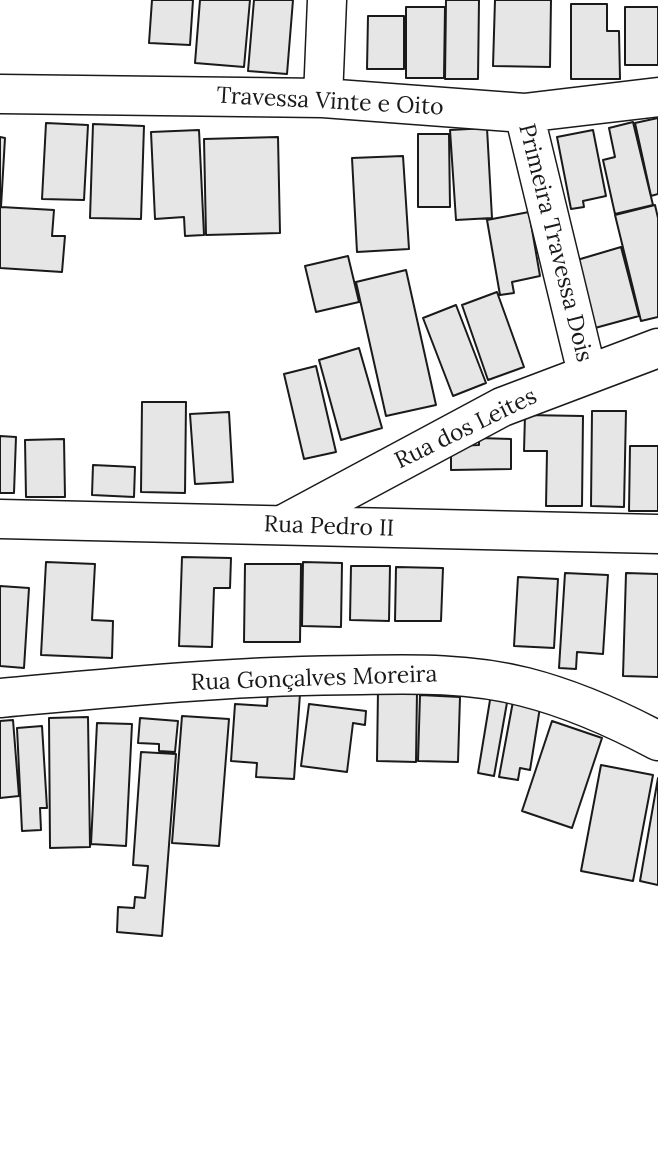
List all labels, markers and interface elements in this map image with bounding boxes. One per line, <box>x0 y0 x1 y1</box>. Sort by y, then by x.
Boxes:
street label: Travessa Vinte e Oito <box>216 82 444 122</box>
street label: Primeira Travessa Dois <box>512 121 598 365</box>
street label: Rua dos Leites <box>390 383 542 475</box>
street label: Rua Pedro II <box>263 511 395 543</box>
street label: Rua Gonçalves Moreira <box>190 661 438 697</box>

